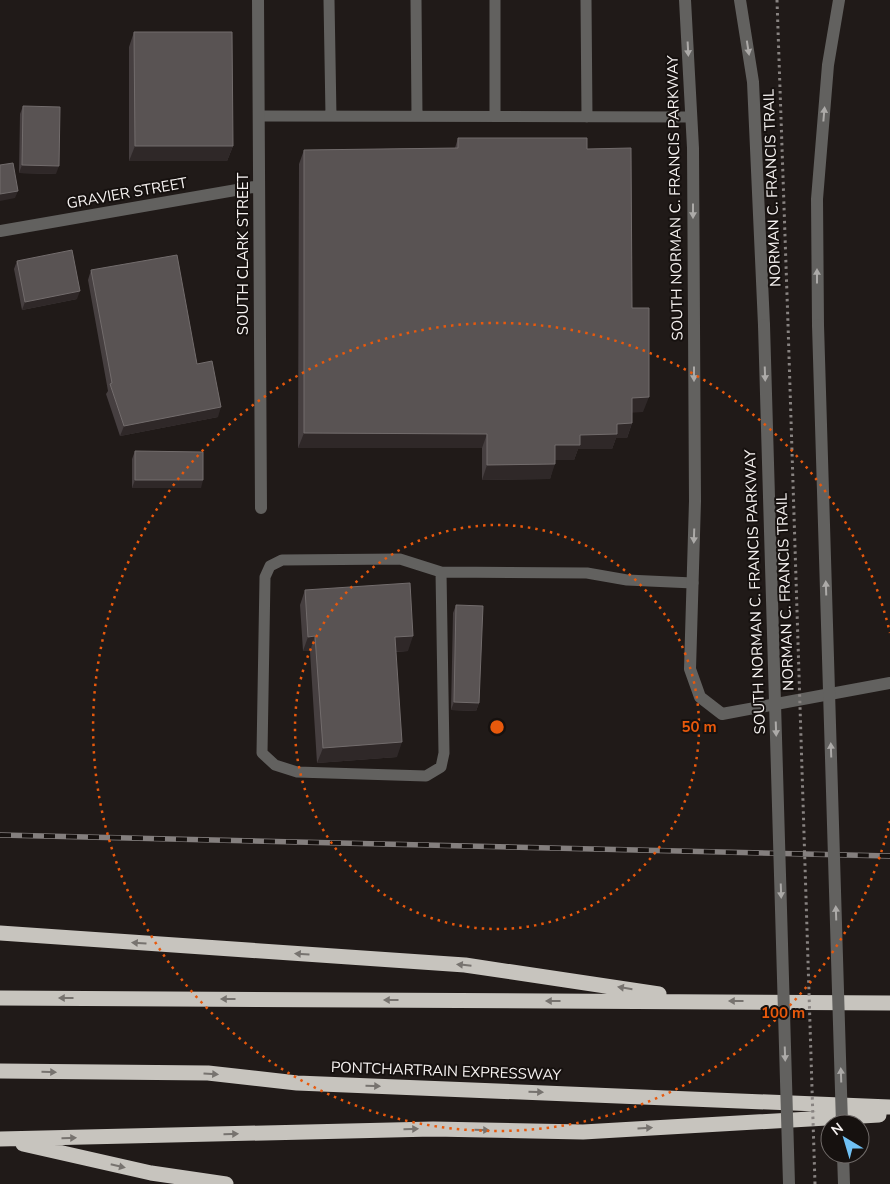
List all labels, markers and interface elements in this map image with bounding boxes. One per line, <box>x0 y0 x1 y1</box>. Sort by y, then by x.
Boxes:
one-way arrow <box>744 40 752 56</box>
one-way arrow <box>684 41 692 57</box>
street label: SOUTH NORMAN C. FRANCIS PARKWAY <box>662 54 687 341</box>
street label: NORMAN C. FRANCIS TRAIL <box>759 89 785 287</box>
one-way arrow <box>820 106 828 122</box>
street label: GRAVIER STREET <box>65 173 189 213</box>
street label: SOUTH CLARK STREET <box>233 173 253 335</box>
one-way arrow <box>689 203 697 219</box>
one-way arrow <box>813 268 821 284</box>
one-way arrow <box>690 366 698 382</box>
one-way arrow <box>762 366 770 382</box>
street label: SOUTH NORMAN C. FRANCIS PARKWAY <box>740 448 770 735</box>
street label: NORMAN C. FRANCIS TRAIL <box>772 493 798 691</box>
one-way arrow <box>690 528 698 544</box>
one-way arrow <box>822 580 830 596</box>
text: 50 m <box>681 717 717 737</box>
centre of rings <box>488 718 506 736</box>
one-way arrow <box>772 721 780 737</box>
one-way arrow <box>827 742 835 758</box>
one-way arrow <box>777 883 785 899</box>
one-way arrow <box>832 905 840 921</box>
one-way arrow <box>131 938 147 946</box>
one-way arrow <box>293 949 309 957</box>
one-way arrow <box>455 961 471 969</box>
one-way arrow <box>616 984 632 992</box>
one-way arrow <box>58 994 74 1002</box>
one-way arrow <box>220 995 236 1003</box>
one-way arrow <box>383 996 399 1004</box>
one-way arrow <box>545 997 561 1005</box>
one-way arrow <box>728 997 744 1005</box>
text: 100 m <box>761 1003 805 1023</box>
one-way arrow <box>782 1046 790 1062</box>
street label: PONTCHARTRAIN EXPRESSWAY <box>330 1057 563 1085</box>
one-way arrow <box>837 1067 845 1083</box>
one-way arrow <box>41 1068 57 1076</box>
one-way arrow <box>203 1070 219 1078</box>
one-way arrow <box>365 1082 381 1090</box>
one-way arrow <box>528 1088 544 1096</box>
north arrow <box>820 1114 870 1164</box>
text: N <box>827 1118 847 1140</box>
one-way arrow <box>637 1124 653 1132</box>
one-way arrow <box>403 1125 419 1133</box>
one-way arrow <box>474 1126 490 1134</box>
one-way arrow <box>223 1129 239 1137</box>
one-way arrow <box>61 1133 77 1141</box>
one-way arrow <box>111 1162 126 1170</box>

